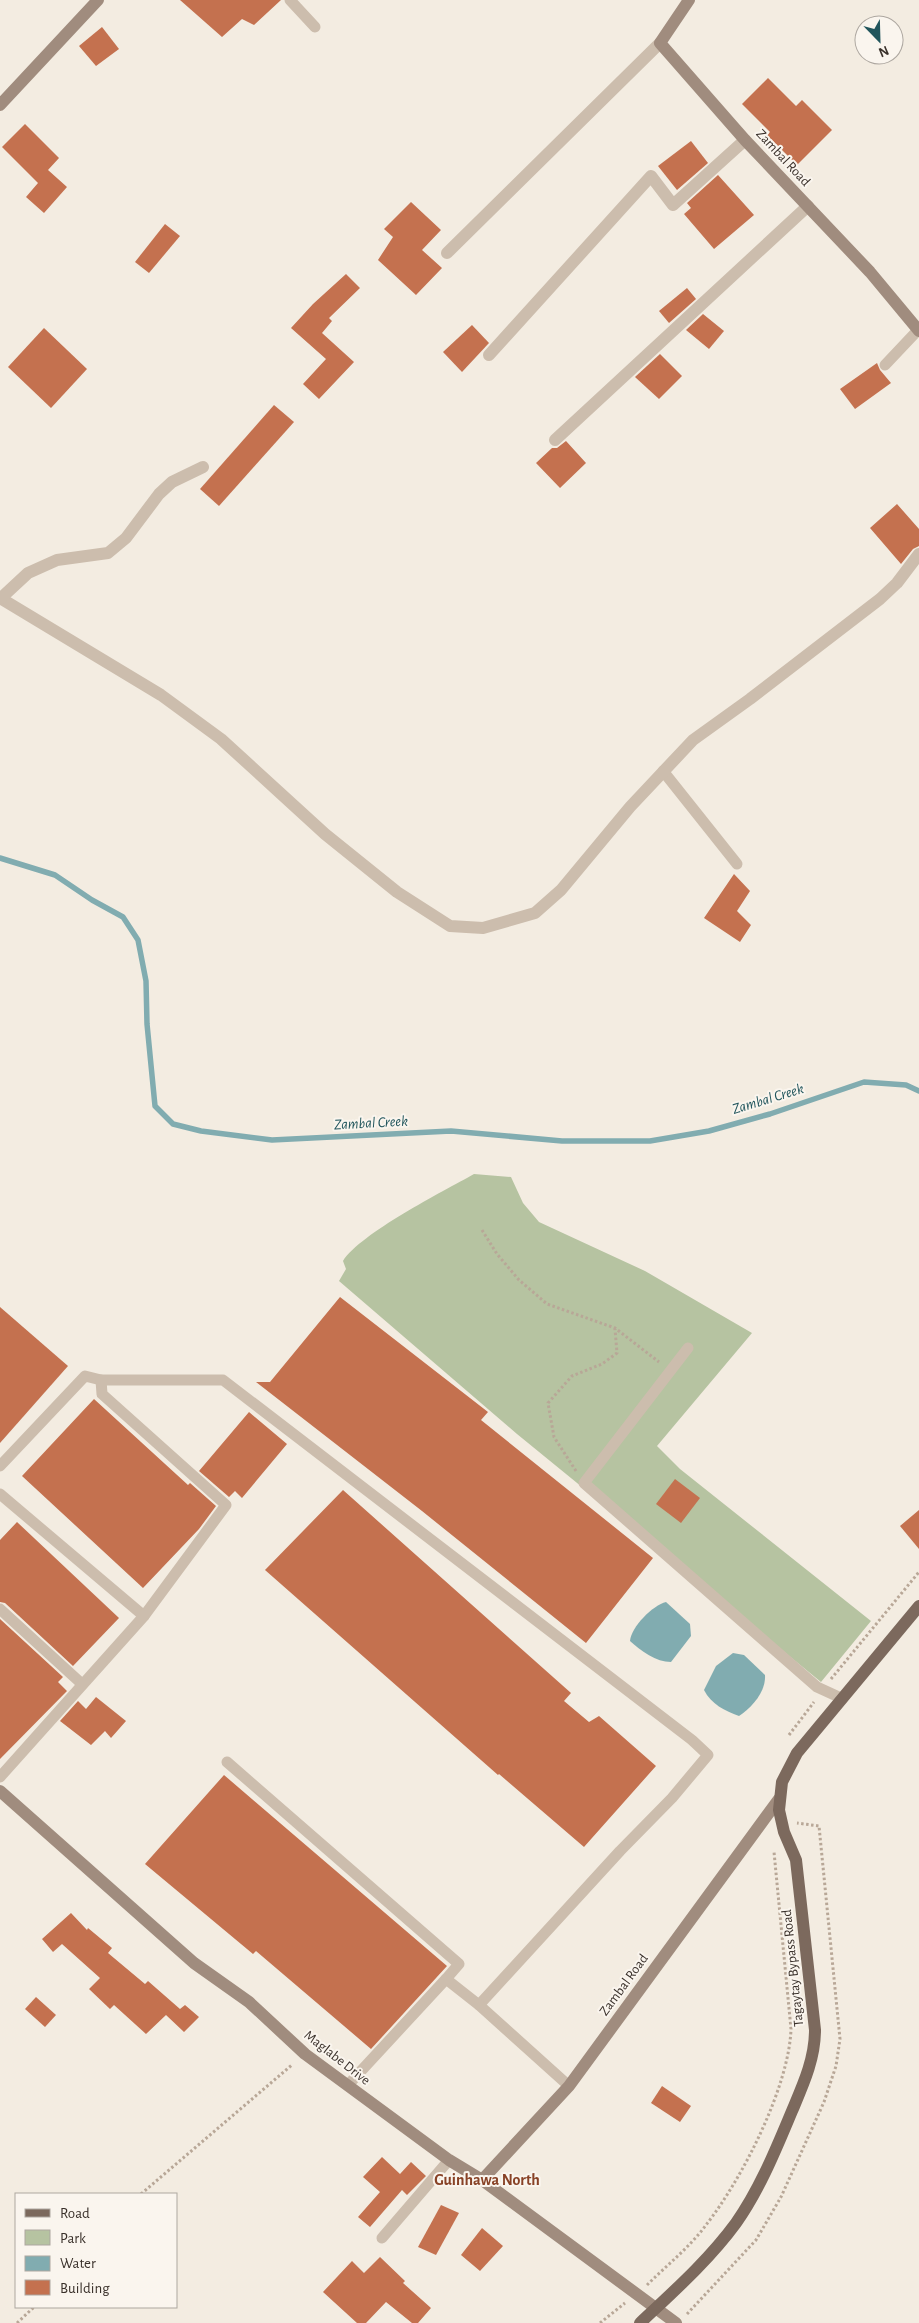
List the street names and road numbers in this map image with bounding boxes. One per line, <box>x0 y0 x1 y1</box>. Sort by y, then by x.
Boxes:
street label: Zambal Road <box>753 127 813 189</box>
street label: Tagaytay Bypass Road <box>780 1909 806 2027</box>
street label: Zambal Road <box>597 1952 651 2018</box>
street label: Maglabe Drive <box>301 2028 373 2088</box>

